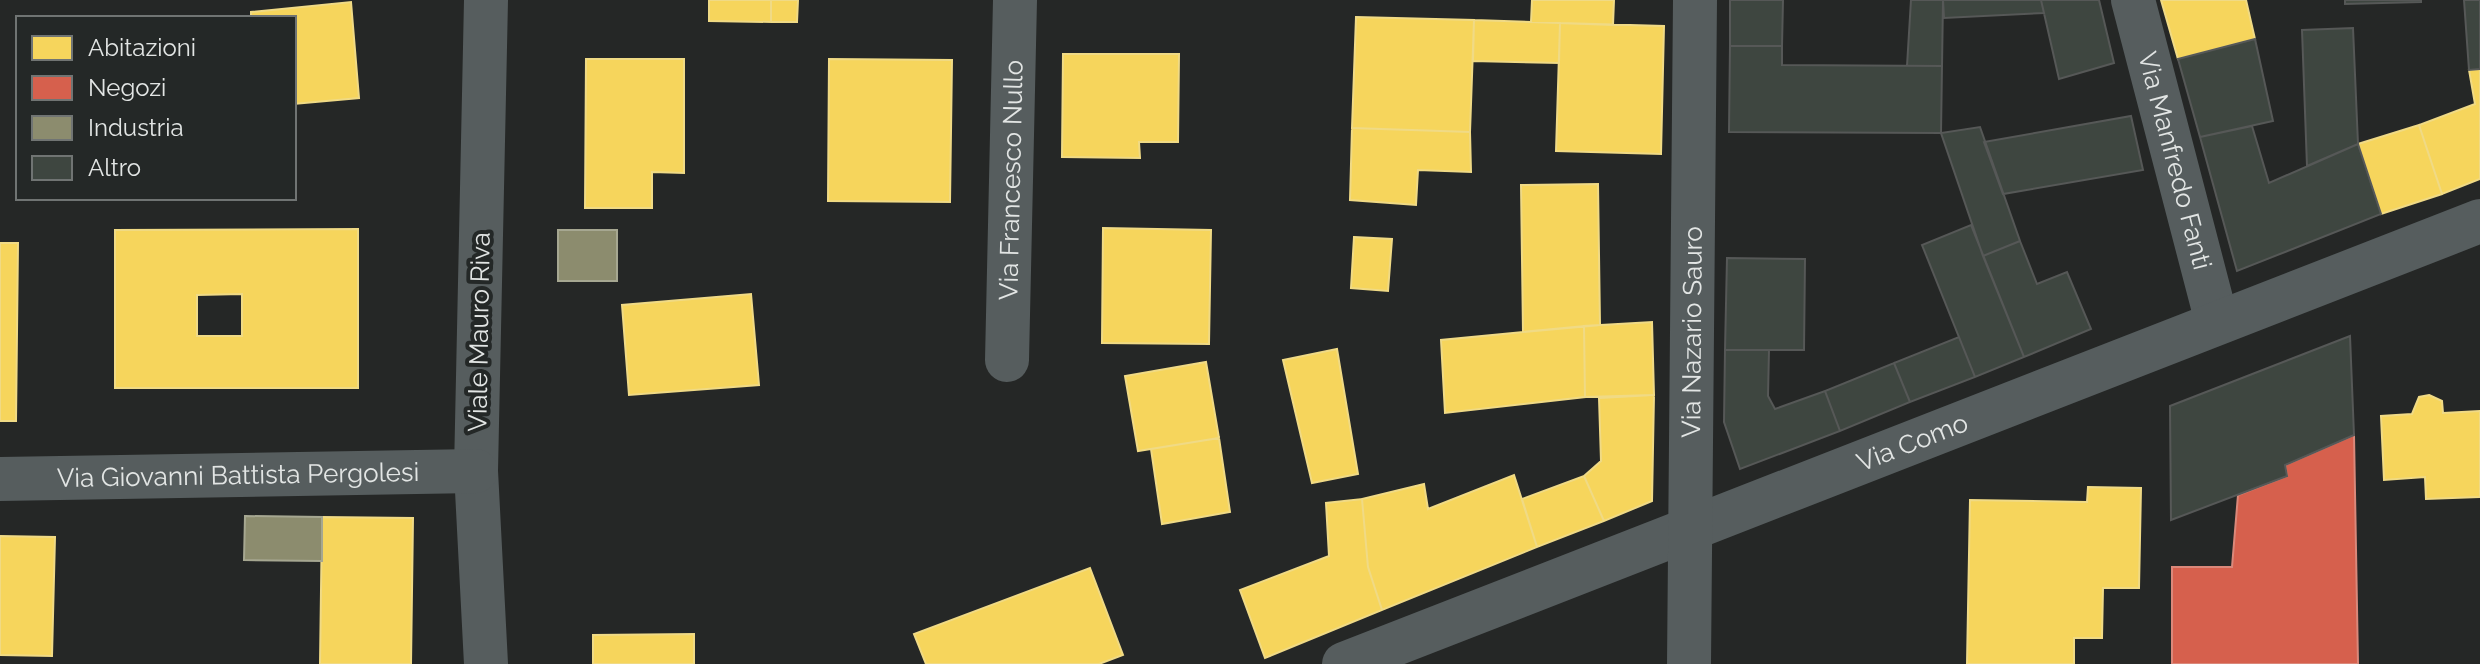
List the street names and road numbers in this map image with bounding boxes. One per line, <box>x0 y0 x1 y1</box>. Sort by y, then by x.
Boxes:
street label: Via Manfredo Fanti <box>2132 48 2218 273</box>
street label: Via Francesco Nullo <box>993 60 1029 301</box>
street label: Via Nazario Sauro <box>1676 226 1708 438</box>
street label: Viale Mauro Riva <box>462 232 496 432</box>
street label: Via Como <box>1852 407 1972 478</box>
street label: Via Giovanni Battista Pergolesi <box>56 457 419 493</box>

